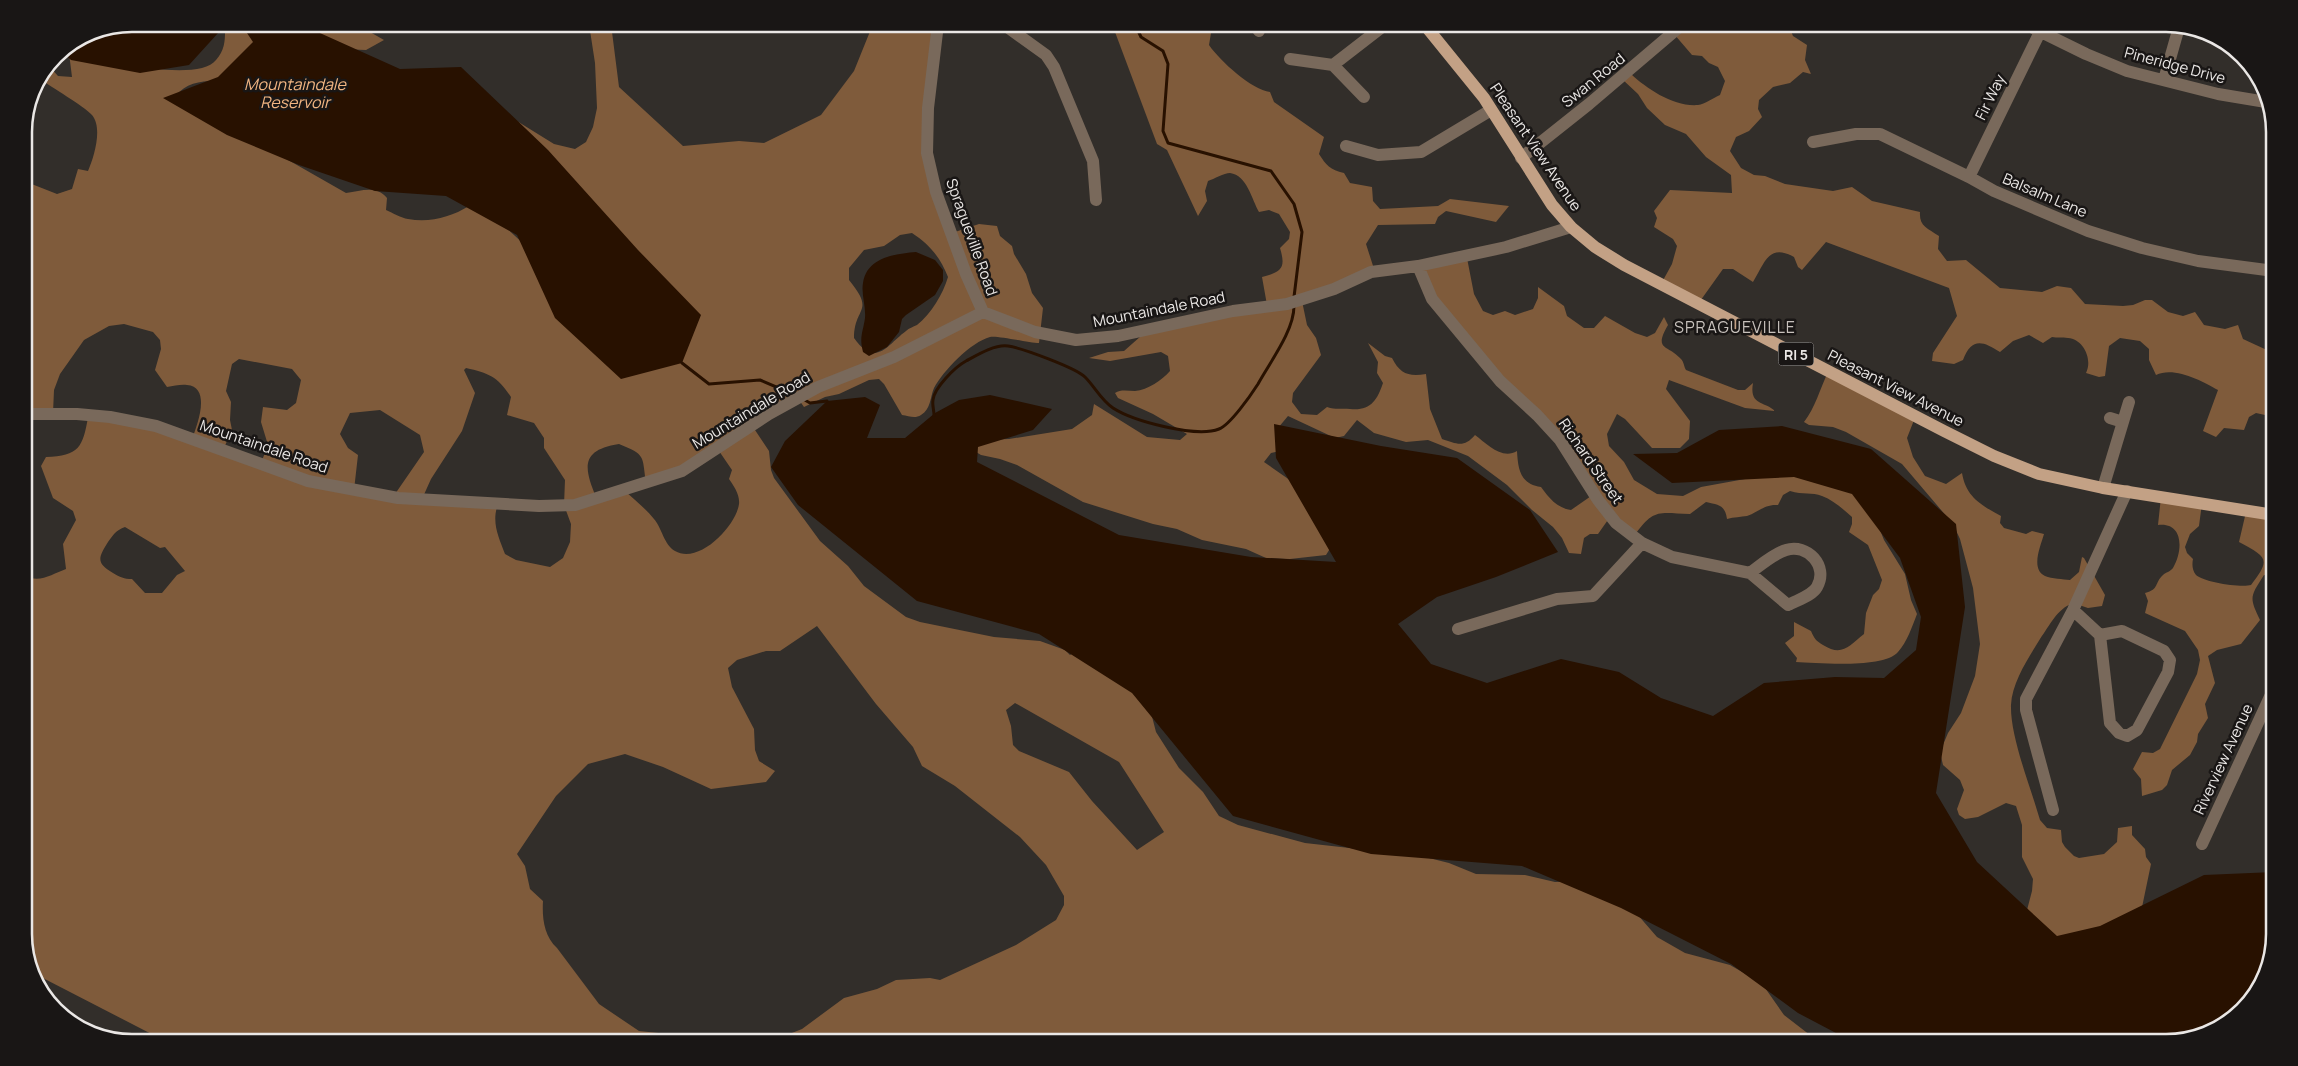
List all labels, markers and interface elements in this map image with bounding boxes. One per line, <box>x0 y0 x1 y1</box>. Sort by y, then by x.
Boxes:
street label: Pineridge Drive <box>2122 41 2228 89</box>
street label: Swan Road <box>1557 48 1629 112</box>
street label: Fir Way <box>1970 70 2010 123</box>
water label: Mountaindale Reservoir <box>244 73 348 113</box>
street label: Pleasant View Avenue <box>1485 79 1587 215</box>
street label: Balsalm Lane <box>1999 168 2091 222</box>
street label: Spragueville Road <box>941 175 1003 299</box>
street label: Mountaindale Road <box>1091 286 1227 332</box>
district label: SPRAGUEVILLE <box>1674 316 1796 338</box>
road number: RI 5 <box>1778 342 1814 366</box>
street label: Pleasant View Avenue <box>1824 345 1968 432</box>
street label: Mountaindale Road <box>688 366 814 454</box>
street label: Mountaindale Road <box>197 414 331 478</box>
street label: Richard Street <box>1554 414 1628 508</box>
street label: Riverview Avenue <box>2188 700 2258 818</box>

